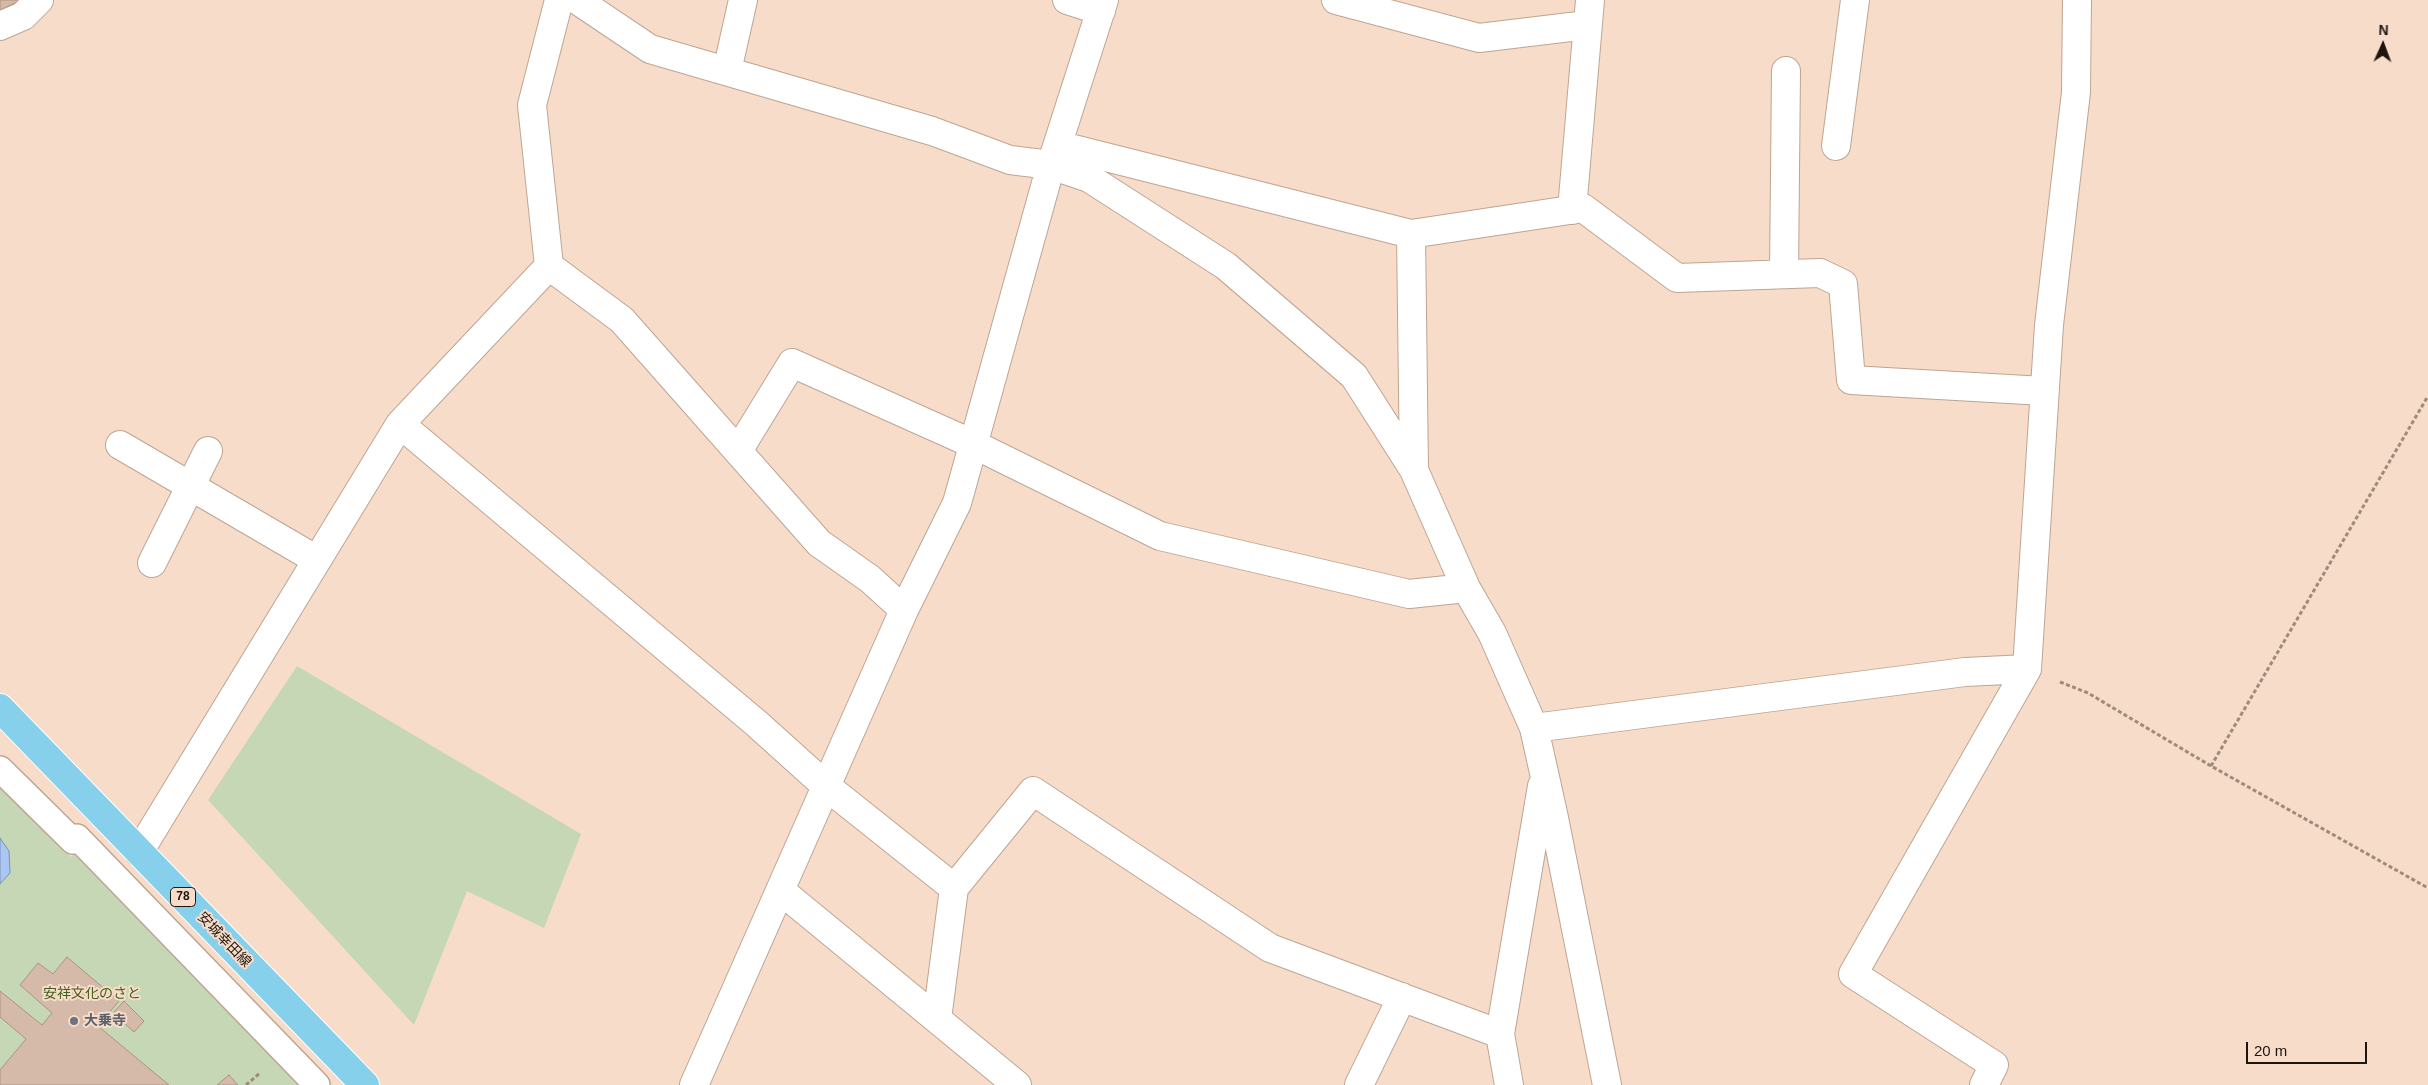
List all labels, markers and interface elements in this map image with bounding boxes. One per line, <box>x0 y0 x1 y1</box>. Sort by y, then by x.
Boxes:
north arrow <box>2358 20 2408 70</box>
text: N <box>2378 22 2389 38</box>
road number: 78 <box>170 888 196 906</box>
street label: 安城幸田線 <box>194 909 254 971</box>
park label: 安祥文化のさと <box>43 986 141 1002</box>
place label: 大乗寺 <box>84 1013 126 1029</box>
marker: 大乗寺 <box>68 1015 80 1027</box>
scale bar <box>2248 1032 2369 1064</box>
text: 20 m <box>2254 1042 2287 1059</box>

